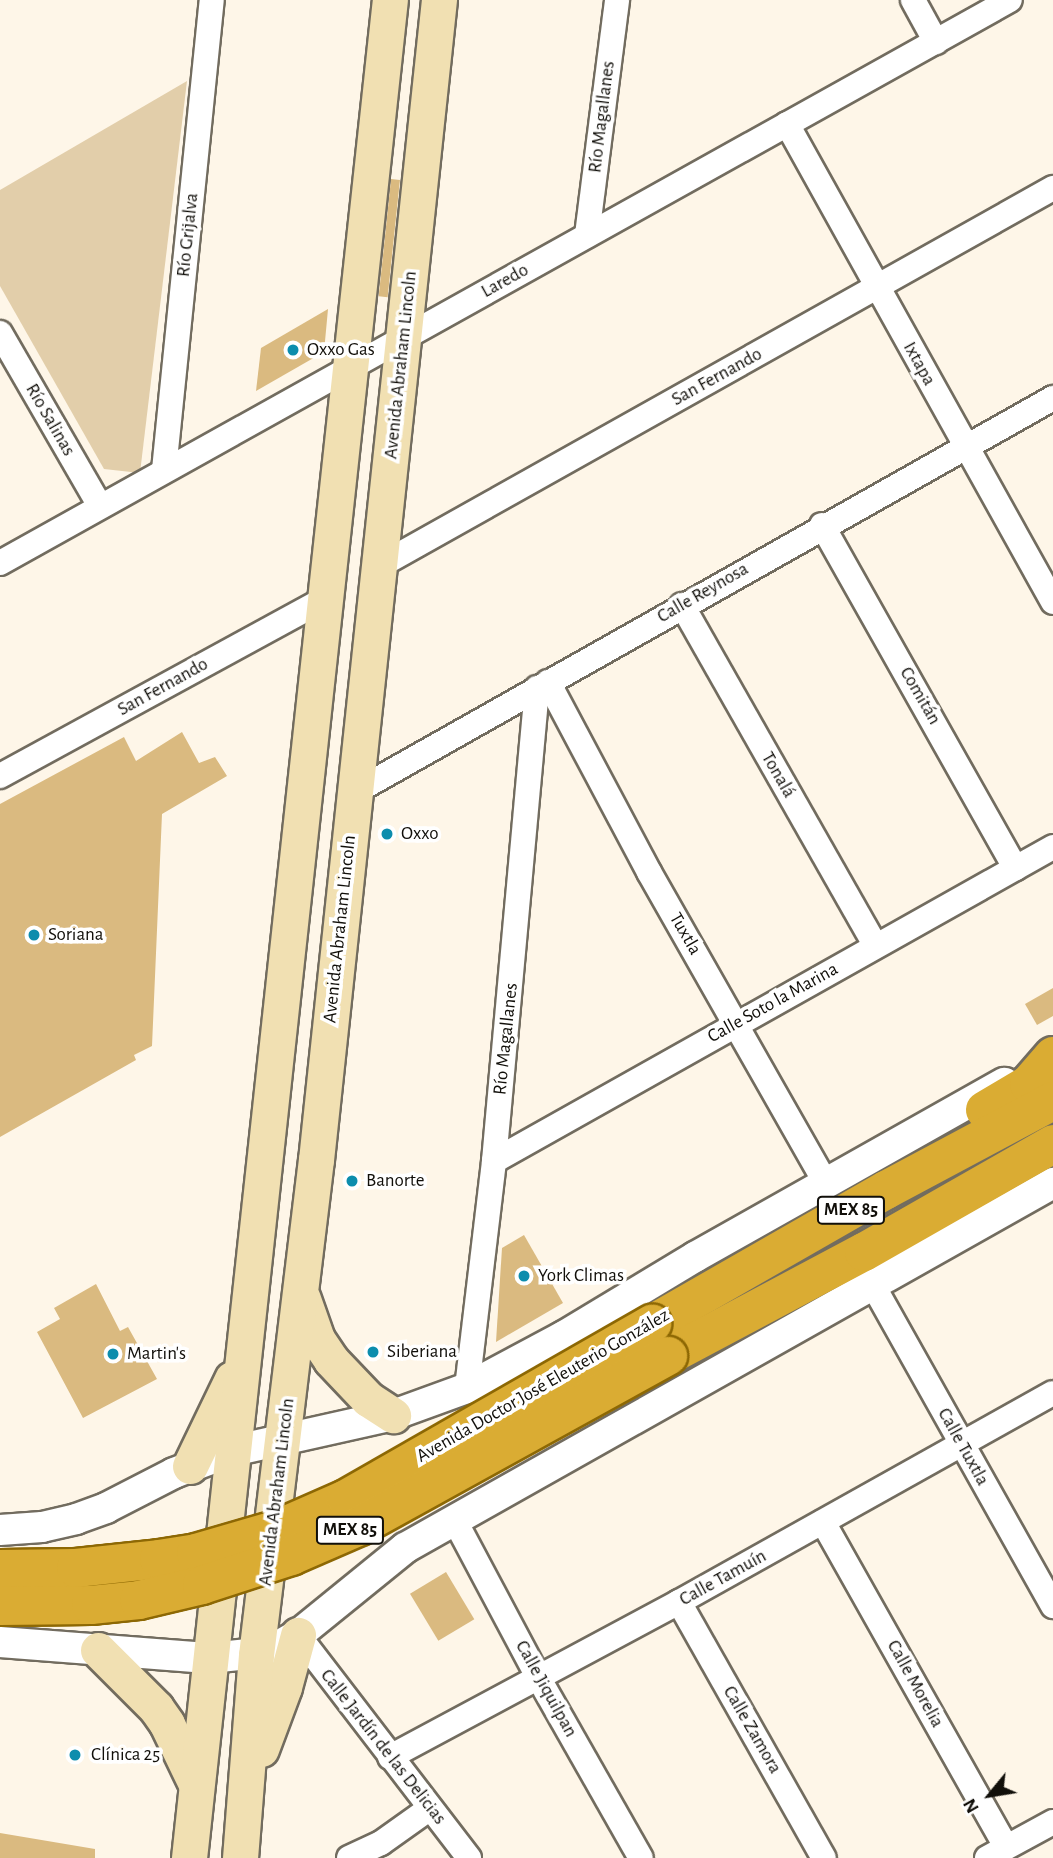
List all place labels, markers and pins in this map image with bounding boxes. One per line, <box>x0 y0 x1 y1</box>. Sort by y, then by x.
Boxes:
place label: Oxxo Gas <box>307 339 375 361</box>
marker: Oxxo Gas <box>285 342 301 358</box>
place label: Oxxo <box>401 823 439 845</box>
marker: Oxxo <box>379 826 395 842</box>
place label: Soriana <box>48 924 104 946</box>
marker: Soriana <box>26 927 42 943</box>
place label: Banorte <box>366 1170 424 1192</box>
marker: Banorte <box>344 1173 360 1189</box>
place label: York Climas <box>538 1265 624 1287</box>
marker: York Climas <box>516 1268 532 1284</box>
place label: Siberiana <box>387 1341 457 1363</box>
place label: Martin's <box>127 1343 186 1365</box>
marker: Siberiana <box>365 1344 381 1360</box>
marker: Martin's <box>105 1346 121 1362</box>
place label: Clínica 25 <box>91 1744 160 1766</box>
marker: Clínica 25 <box>65 1745 85 1765</box>

